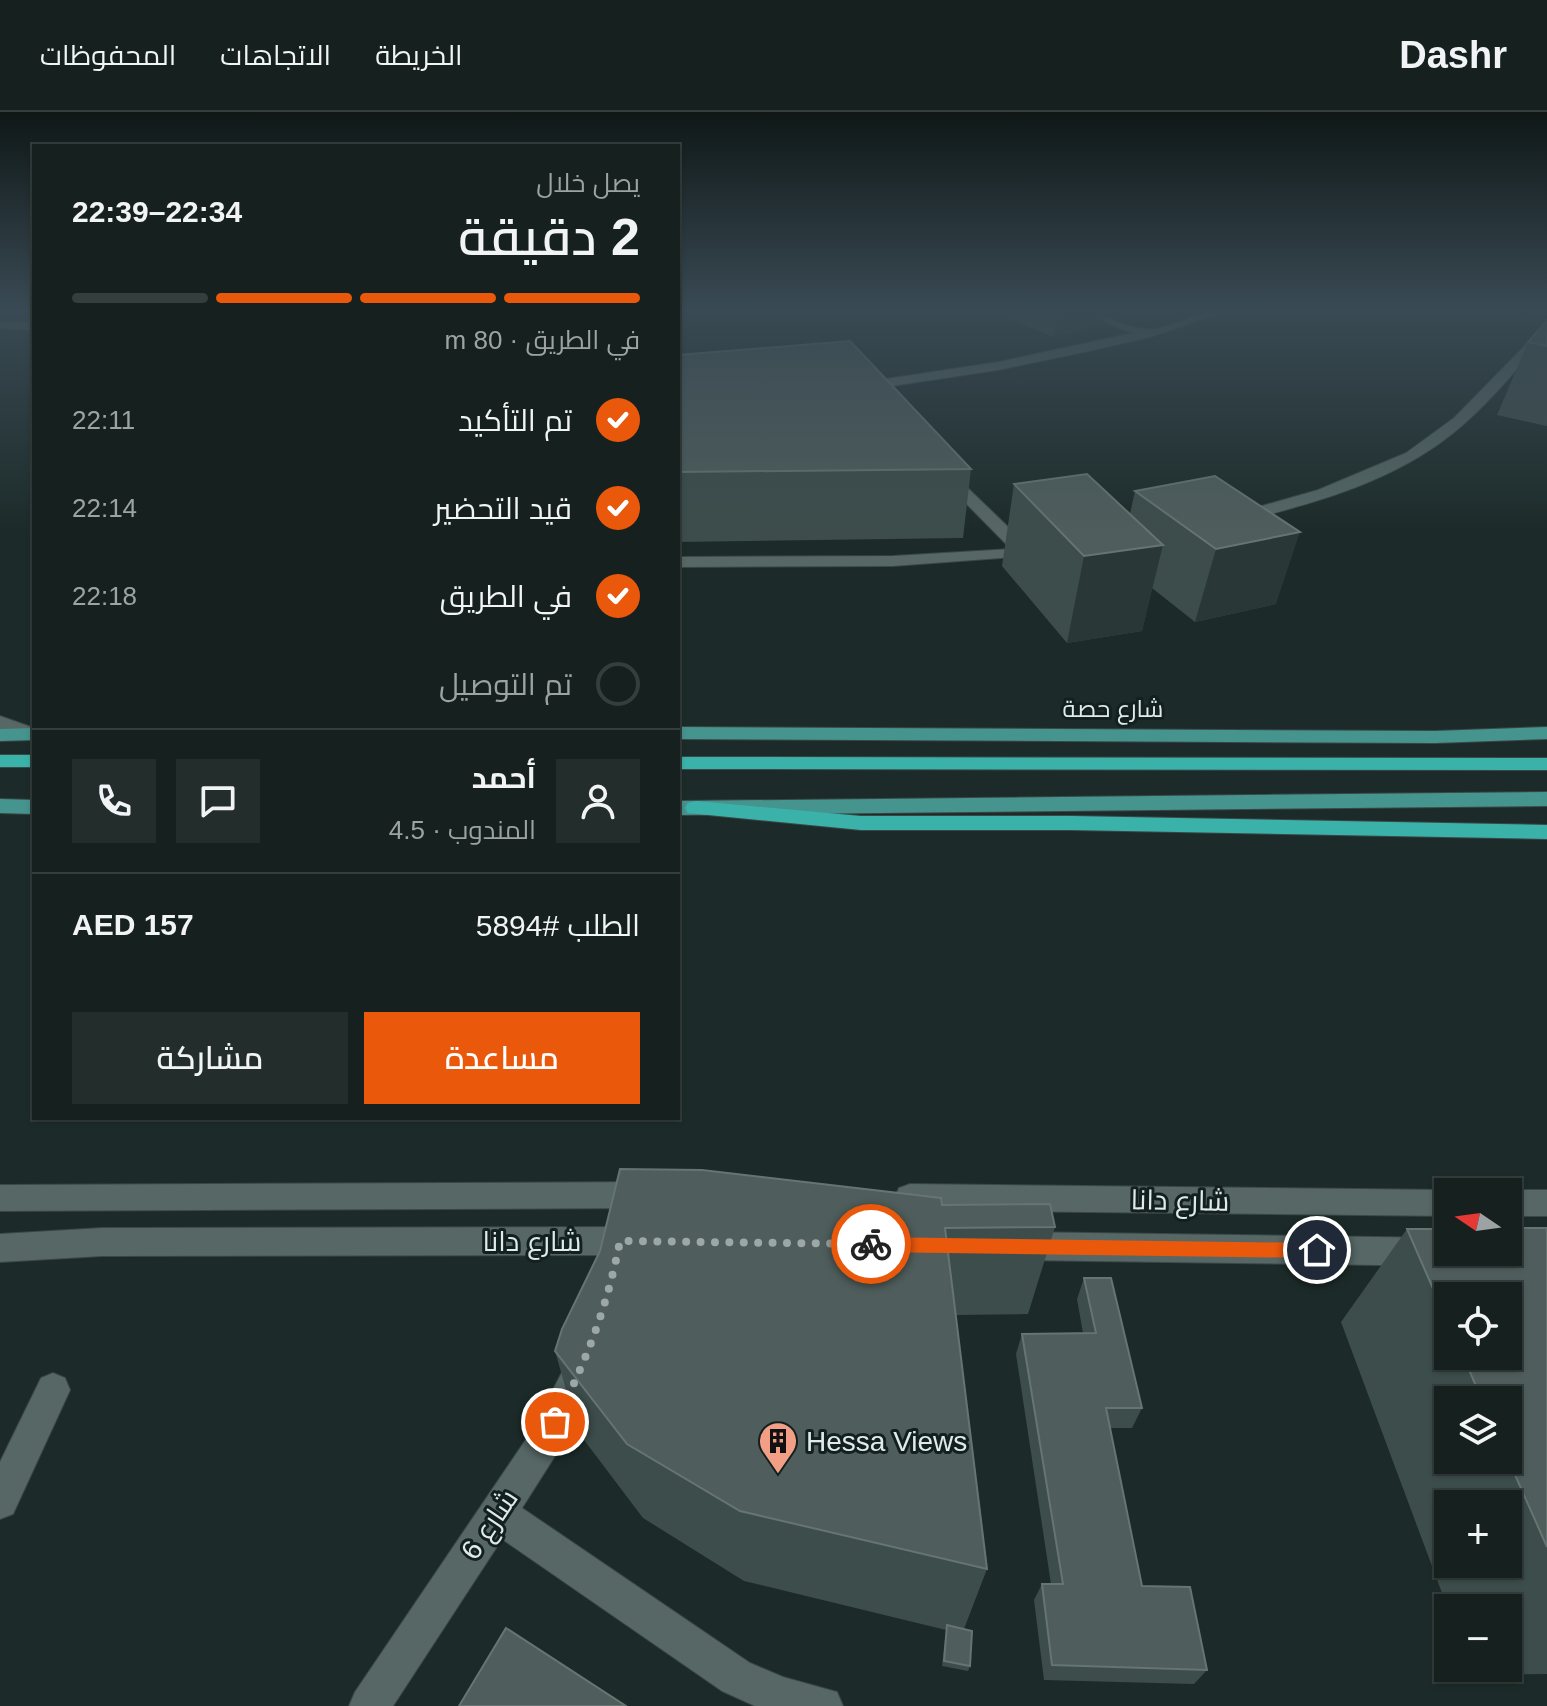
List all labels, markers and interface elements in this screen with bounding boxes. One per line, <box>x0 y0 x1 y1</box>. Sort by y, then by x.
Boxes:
text: Dashr <box>1399 34 1507 76</box>
text: المحفوظات <box>40 40 176 71</box>
text: الاتجاهات <box>220 40 331 71</box>
text: الخريطة <box>375 40 463 71</box>
text: يصل خلال <box>536 168 640 198</box>
text: 22:34–22:39 <box>72 195 242 228</box>
text: 2 دقيقة <box>458 208 640 266</box>
text: في الطريق · 80 m <box>445 325 640 355</box>
icon: check <box>596 398 640 442</box>
text: تم التأكيد <box>458 404 572 437</box>
text: 22:11 <box>72 405 135 435</box>
icon: check <box>596 486 640 530</box>
text: قيد التحضير <box>434 492 572 525</box>
text: 22:14 <box>72 493 137 523</box>
icon: check <box>596 574 640 618</box>
text: في الطريق <box>440 580 572 613</box>
text: 22:18 <box>72 581 137 611</box>
text: تم التوصيل <box>439 668 572 701</box>
street label: شارع حصة <box>1063 695 1163 725</box>
button: phone <box>72 759 156 843</box>
button: chat <box>176 759 260 843</box>
button: person <box>556 759 640 843</box>
text: أحمد <box>472 761 536 794</box>
text: المندوب · 4.5 <box>389 815 536 845</box>
text: AED 157 <box>72 908 194 941</box>
text: الطلب #5894 <box>476 909 640 942</box>
button: مشاركة <box>72 1012 348 1104</box>
button: مساعدة <box>364 1012 640 1104</box>
north arrow <box>1434 1178 1522 1266</box>
map controls <box>1434 1178 1522 1682</box>
street label: شارع دانا <box>1130 1184 1230 1220</box>
courier <box>831 1204 911 1284</box>
pin <box>1283 1216 1351 1284</box>
icon: bike <box>849 1222 893 1266</box>
street label: شارع دانا <box>483 1226 581 1260</box>
icon: home <box>1295 1228 1339 1272</box>
button: locate <box>1434 1282 1522 1370</box>
button: layers <box>1434 1386 1522 1474</box>
pin <box>521 1388 589 1456</box>
icon: bag <box>533 1400 577 1444</box>
building icon: Hessa Views <box>757 1420 799 1475</box>
place label: Hessa Views <box>806 1426 967 1457</box>
street label: شارع 6 <box>455 1483 526 1567</box>
button: + <box>1434 1490 1522 1578</box>
button: − <box>1434 1594 1522 1682</box>

